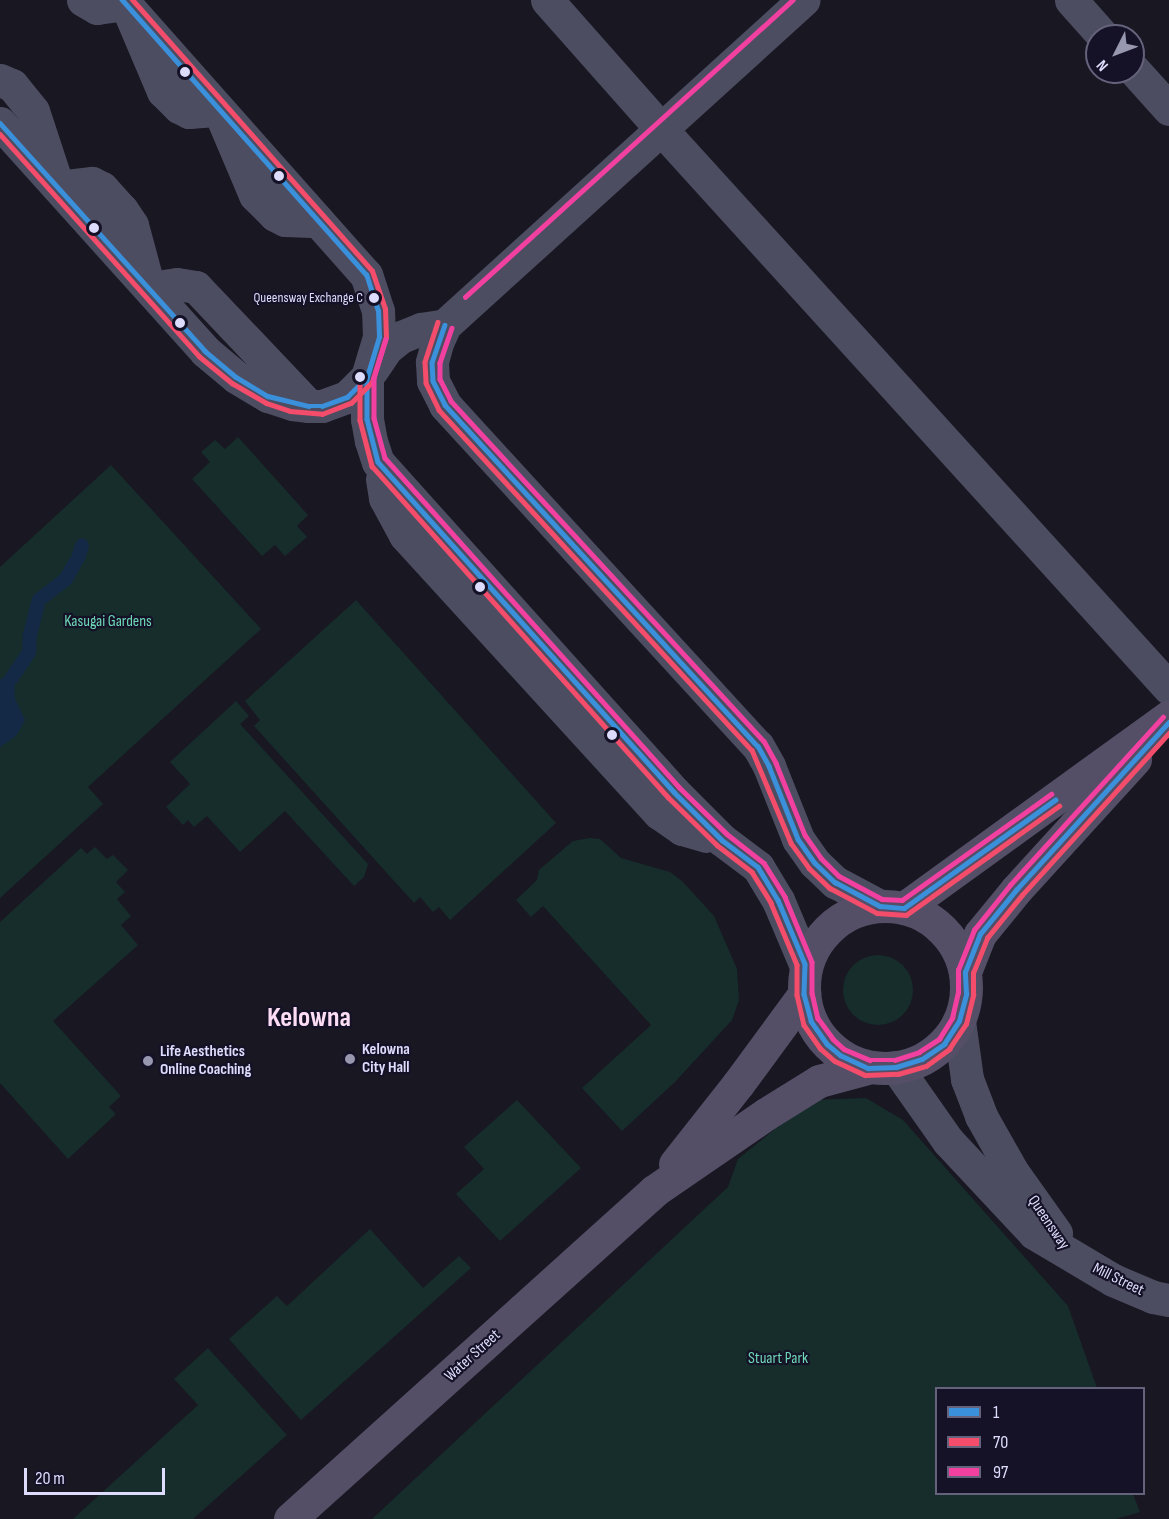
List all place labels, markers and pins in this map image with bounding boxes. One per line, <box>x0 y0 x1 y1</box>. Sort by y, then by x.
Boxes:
unlabelled marker <box>179 66 191 78</box>
unlabelled marker <box>273 170 285 182</box>
unlabelled marker <box>88 222 100 234</box>
place label: Queensway Exchange C <box>253 290 363 306</box>
marker: Queensway Exchange C <box>368 292 380 304</box>
unlabelled marker <box>174 317 186 329</box>
unlabelled marker <box>354 371 366 383</box>
unlabelled marker <box>474 581 486 593</box>
unlabelled marker <box>606 729 618 741</box>
place label: Kelowna City Hall <box>362 1040 410 1078</box>
place label: Life Aesthetics Online Coaching <box>160 1042 251 1080</box>
marker: Kelowna City Hall <box>343 1052 357 1066</box>
marker: Life Aesthetics Online Coaching <box>141 1054 155 1068</box>

